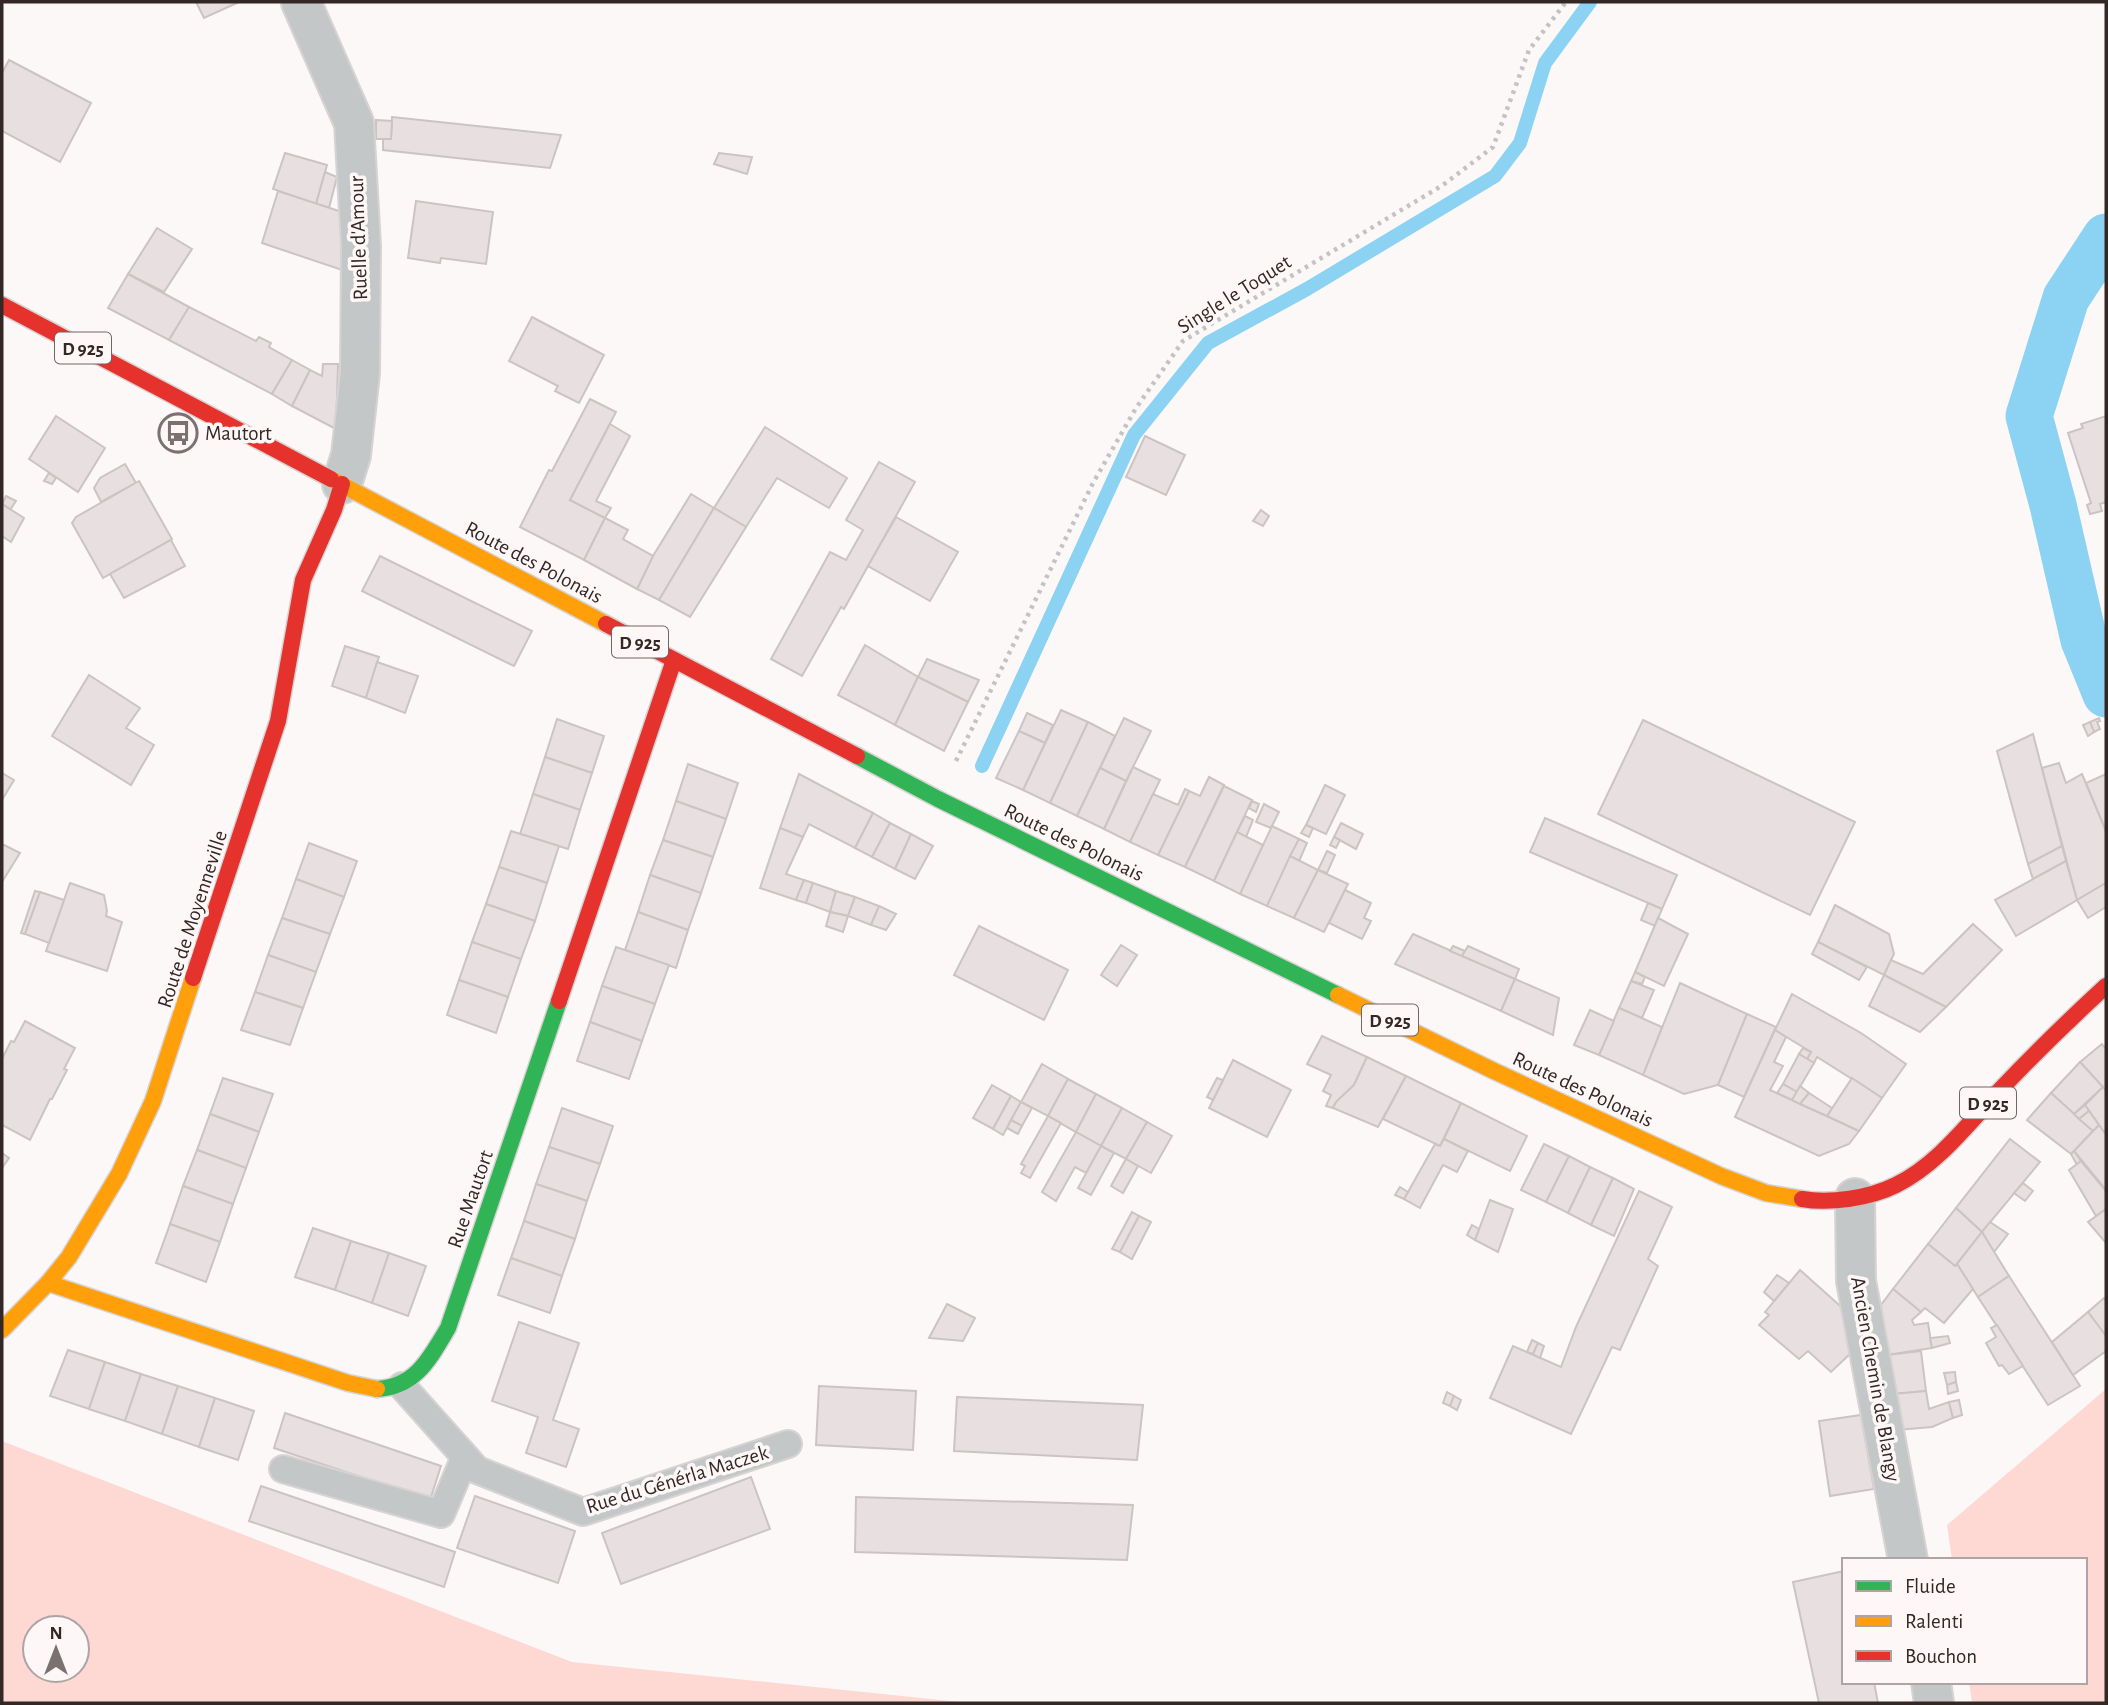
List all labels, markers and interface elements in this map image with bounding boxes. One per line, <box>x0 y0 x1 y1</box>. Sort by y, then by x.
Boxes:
street label: Ruelle d'Amour <box>346 175 371 301</box>
street label: Single le Toquet <box>1174 251 1295 338</box>
road number: D 925 <box>55 332 111 364</box>
bus stop icon: Mautort <box>157 412 199 454</box>
place label: Mautort <box>205 423 272 444</box>
street label: Route des Polonais <box>462 517 606 607</box>
road number: D 925 <box>612 626 668 657</box>
street label: Route des Polonais <box>1001 800 1147 885</box>
street label: Route de Moyenneville <box>154 828 231 1010</box>
road number: D 925 <box>1362 1004 1418 1036</box>
street label: Route des Polonais <box>1509 1048 1656 1131</box>
road number: D 925 <box>1960 1088 2016 1119</box>
street label: Rue Mautort <box>444 1147 497 1251</box>
street label: Ancien Chemin de Blangy <box>1847 1275 1904 1483</box>
street label: Rue du Générla Maczek <box>584 1442 771 1517</box>
legend <box>1842 1558 2087 1684</box>
text: Fluide <box>1905 1576 1956 1597</box>
text: Ralenti <box>1905 1611 1963 1632</box>
north arrow <box>21 1614 91 1684</box>
text: N <box>49 1624 63 1643</box>
text: Bouchon <box>1905 1646 1977 1667</box>

